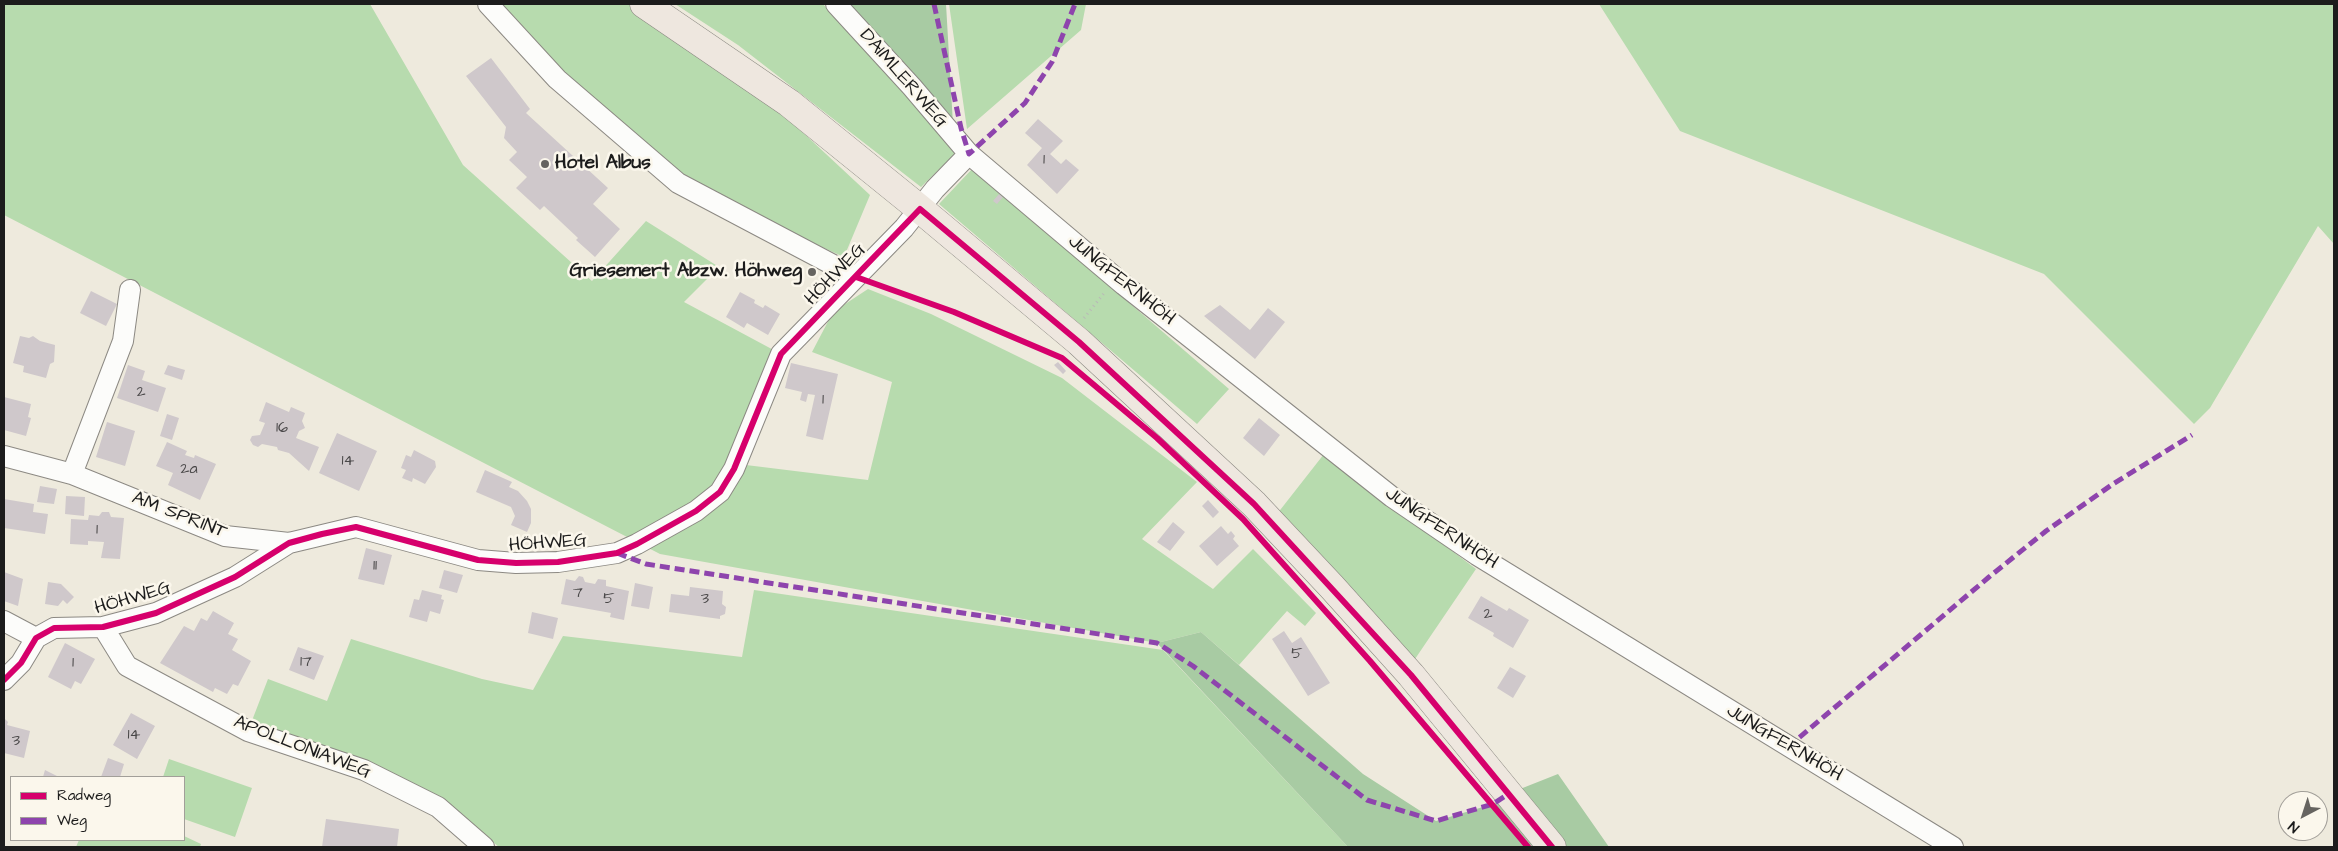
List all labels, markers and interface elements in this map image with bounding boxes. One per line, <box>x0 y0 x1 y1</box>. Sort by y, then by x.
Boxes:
street label: DAIMLERWEG <box>854 25 952 133</box>
house number: 1 <box>1043 151 1045 171</box>
place label: Hotel Albus <box>555 153 651 175</box>
marker: Hotel Albus <box>539 158 551 170</box>
street label: JUNGFERNHÖH <box>1063 231 1179 331</box>
street label: HÖHWEG <box>801 239 871 311</box>
place label: Griesemert Abzw. Höhweg <box>570 261 802 283</box>
marker: Griesemert Abzw. Höhweg <box>806 266 818 278</box>
house number: 2 <box>136 383 146 403</box>
house number: 1 <box>822 391 824 411</box>
house number: 16 <box>276 419 288 439</box>
house number: 14 <box>342 452 354 472</box>
house number: 2a <box>180 460 198 480</box>
street label: JUNGFERNHÖH <box>1380 483 1502 575</box>
street label: AM SPRINT <box>128 487 230 545</box>
house number: 1 <box>96 521 98 541</box>
street label: HÖHWEG <box>508 530 588 558</box>
house number: 11 <box>373 557 377 577</box>
street label: HÖHWEG <box>92 577 174 621</box>
house number: 7 <box>573 584 583 604</box>
house number: 5 <box>603 590 615 610</box>
house number: 3 <box>701 590 709 610</box>
house number: 2 <box>1483 605 1493 625</box>
house number: 5 <box>1291 645 1303 665</box>
house number: 17 <box>300 653 312 673</box>
house number: 1 <box>72 654 74 674</box>
street label: JUNGFERNHÖH <box>1722 700 1846 788</box>
street label: APOLLONIAWEG <box>230 711 374 785</box>
house number: 14 <box>128 726 140 746</box>
house number: 3 <box>12 732 20 752</box>
legend <box>10 776 185 841</box>
text: Radweg <box>57 785 111 806</box>
north arrow <box>2278 791 2328 841</box>
text: Weg <box>57 810 87 831</box>
text: N <box>2284 816 2304 837</box>

